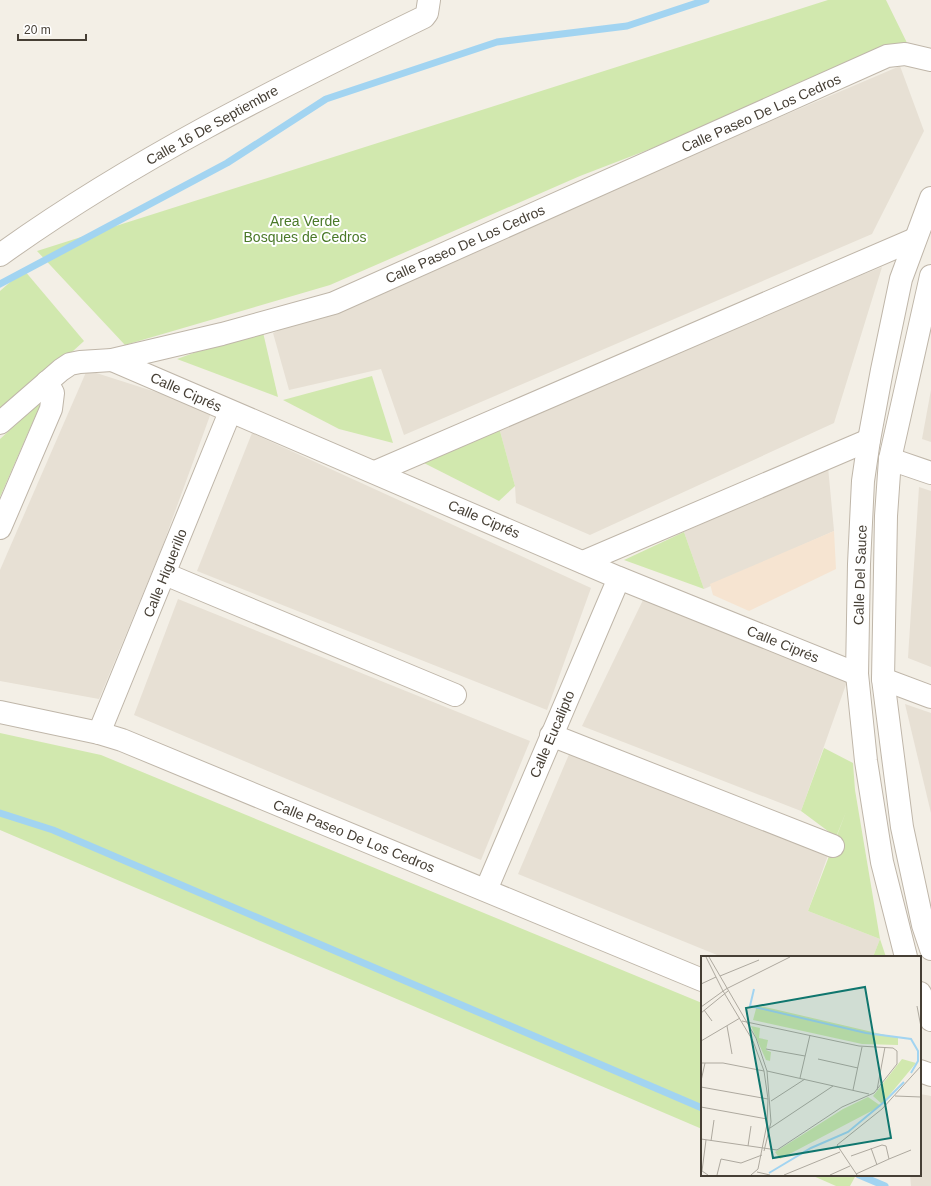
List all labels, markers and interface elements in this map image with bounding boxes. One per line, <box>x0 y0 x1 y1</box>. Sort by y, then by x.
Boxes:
scale bar <box>18 16 86 42</box>
text: 20 m <box>24 23 51 37</box>
street label: Calle Paseo De Los Cedros <box>679 71 843 155</box>
street label: Calle 16 De Septiembre <box>143 82 281 168</box>
street label: Calle Paseo De Los Cedros <box>383 202 547 286</box>
park label: Area Verde Bosques de Cedros <box>244 213 366 245</box>
street label: Calle Ciprés <box>148 369 224 415</box>
street label: Calle Ciprés <box>446 497 522 541</box>
street label: Calle Del Sauce <box>850 524 870 625</box>
street label: Calle Higuerillo <box>140 526 190 620</box>
street label: Calle Ciprés <box>745 622 821 666</box>
street label: Calle Eucalipto <box>526 688 578 780</box>
street label: Calle Paseo De Los Cedros <box>271 796 437 876</box>
inset map <box>701 956 921 1176</box>

